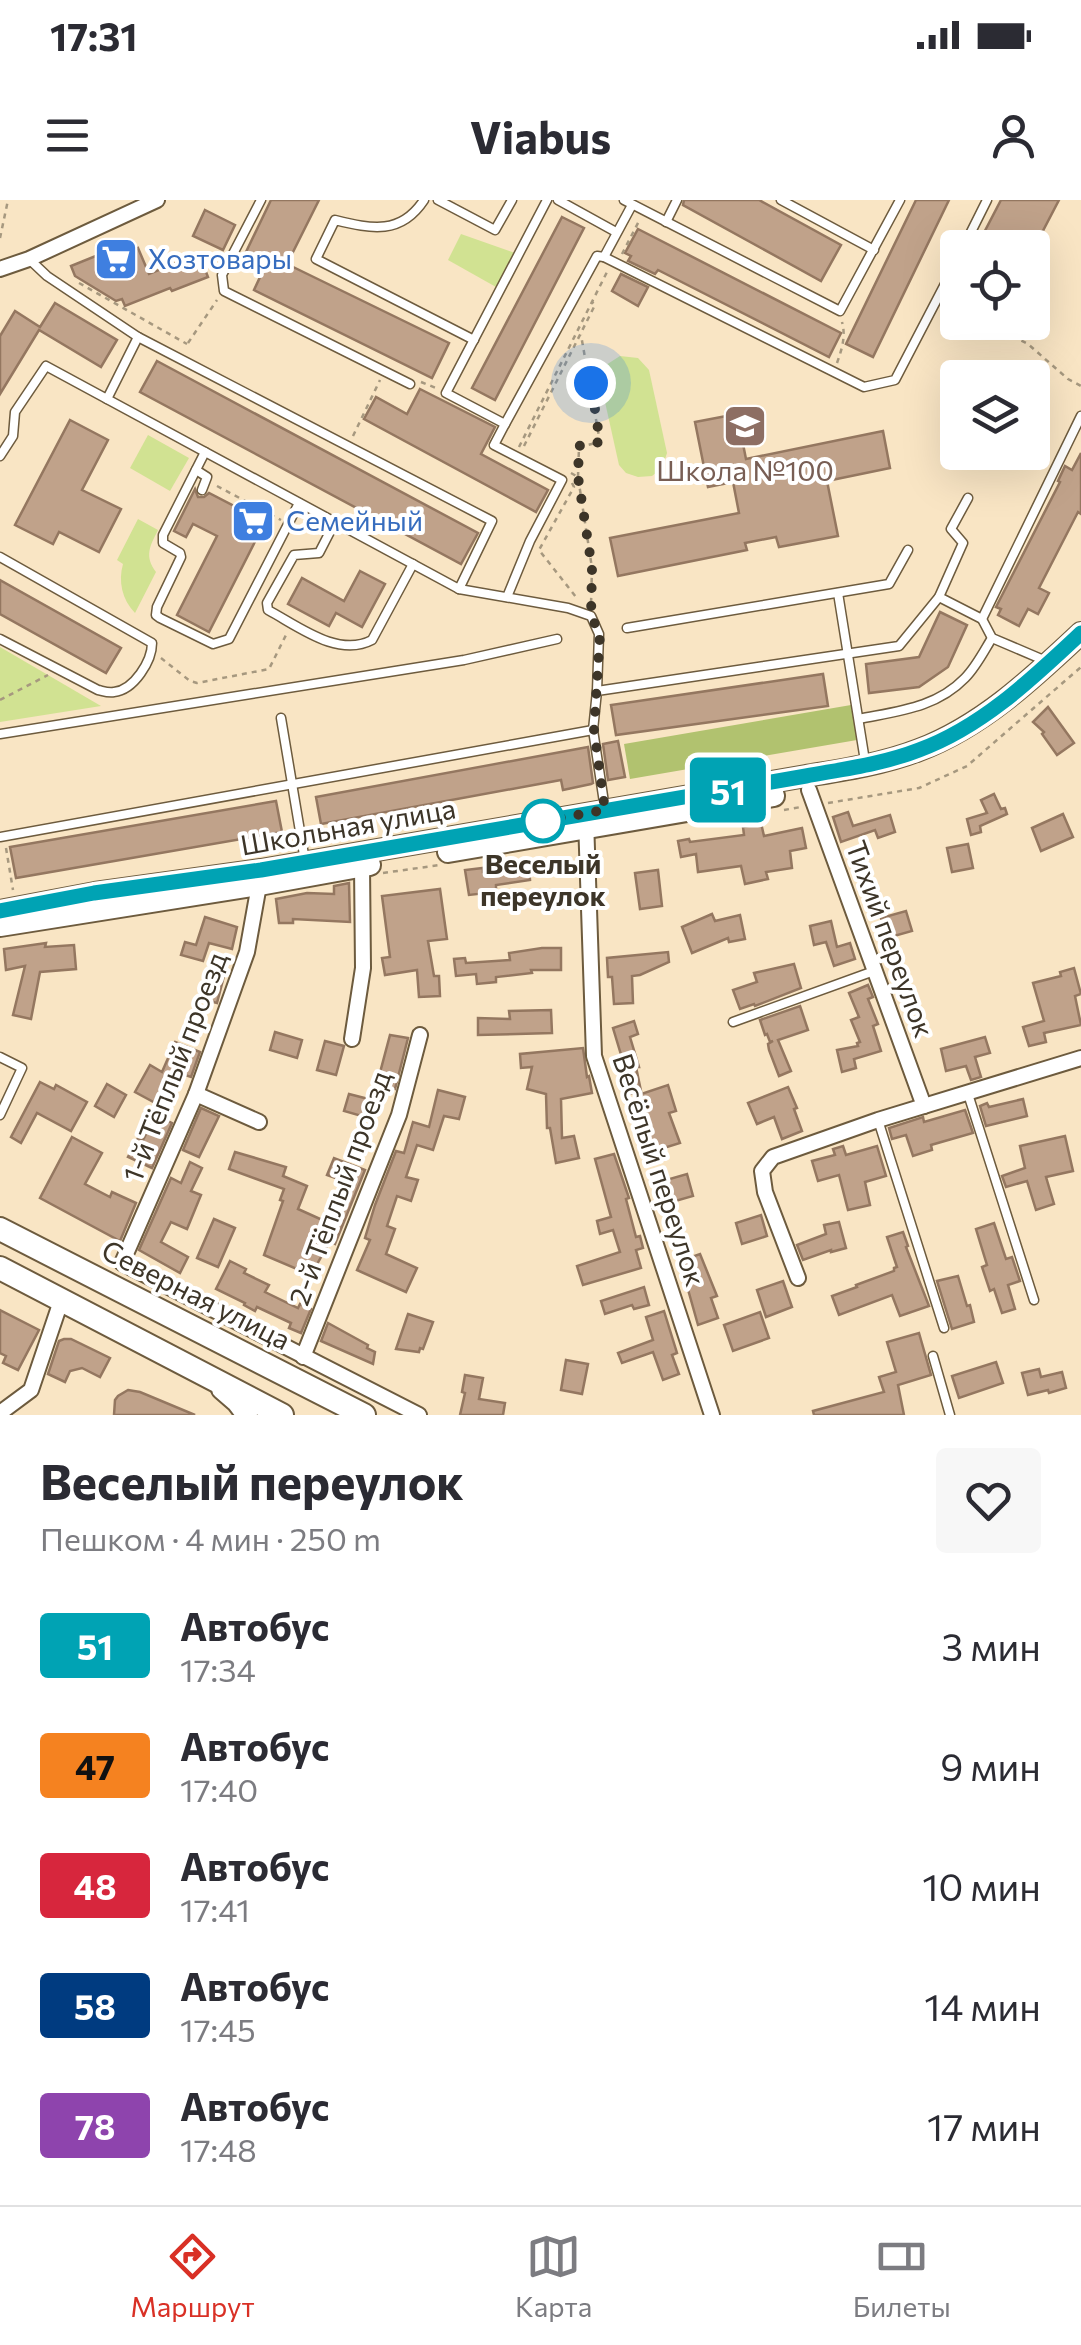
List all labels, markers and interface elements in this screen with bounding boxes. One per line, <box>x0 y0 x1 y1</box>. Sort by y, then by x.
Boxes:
text: 17:31 <box>50 12 137 59</box>
icon: menu <box>40 108 95 163</box>
text: Viabus <box>470 108 611 163</box>
icon: person <box>986 108 1041 163</box>
map controls <box>940 230 1050 470</box>
button: locate <box>940 230 1050 340</box>
supermarket icon: Хозтовары <box>93 236 139 282</box>
place label: Хозтовары <box>148 241 292 275</box>
your location <box>566 358 616 408</box>
button: layers <box>940 360 1050 470</box>
school or university icon: Школа №100 <box>722 403 768 449</box>
place label: Школа №100 <box>656 453 834 487</box>
supermarket icon: Семейный <box>230 498 276 544</box>
place label: Семейный <box>286 503 423 537</box>
line badge: 51 <box>683 758 773 822</box>
text: 51 <box>710 769 746 812</box>
street label: Школьная улица <box>238 790 458 862</box>
marker: Веселый переулок <box>522 800 564 842</box>
street label: Тихий переулок <box>840 836 942 1042</box>
place label: Веселый переулок <box>480 846 606 912</box>
street label: 1-й Тёплый проезд <box>115 947 234 1186</box>
street label: Весёлый переулок <box>606 1049 714 1290</box>
street label: 2-й Тёплый проезд <box>281 1066 397 1310</box>
street label: Северная улица <box>96 1232 296 1356</box>
button: heart <box>936 1448 1041 1553</box>
text: Веселый переулок <box>40 1451 464 1510</box>
text: Пешком · 4 мин · 250 m <box>40 1518 381 1558</box>
text: Автобус <box>180 1602 330 1649</box>
text: 3 мин <box>942 1622 1041 1669</box>
text: 51 <box>77 1624 113 1667</box>
text: 17:34 <box>180 1649 256 1689</box>
text: Автобус <box>180 1722 330 1769</box>
text: 9 мин <box>940 1742 1041 1789</box>
text: 47 <box>75 1744 115 1787</box>
text: 17:40 <box>180 1769 258 1809</box>
text: Автобус <box>180 1842 330 1889</box>
text: 10 мин <box>922 1862 1041 1909</box>
text: 48 <box>73 1864 117 1907</box>
text: 17:41 <box>180 1889 250 1929</box>
text: Автобус <box>180 1962 330 2009</box>
text: 14 мин <box>924 1982 1041 2029</box>
text: 58 <box>74 1984 116 2027</box>
text: 17:45 <box>180 2009 256 2049</box>
text: Автобус <box>180 2082 330 2129</box>
text: 17 мин <box>927 2102 1041 2149</box>
text: 78 <box>75 2104 115 2147</box>
text: 17:48 <box>180 2129 257 2169</box>
tab: Маршрут <box>130 2229 255 2323</box>
tab: Карта <box>515 2229 592 2323</box>
tab: Билеты <box>853 2229 951 2323</box>

